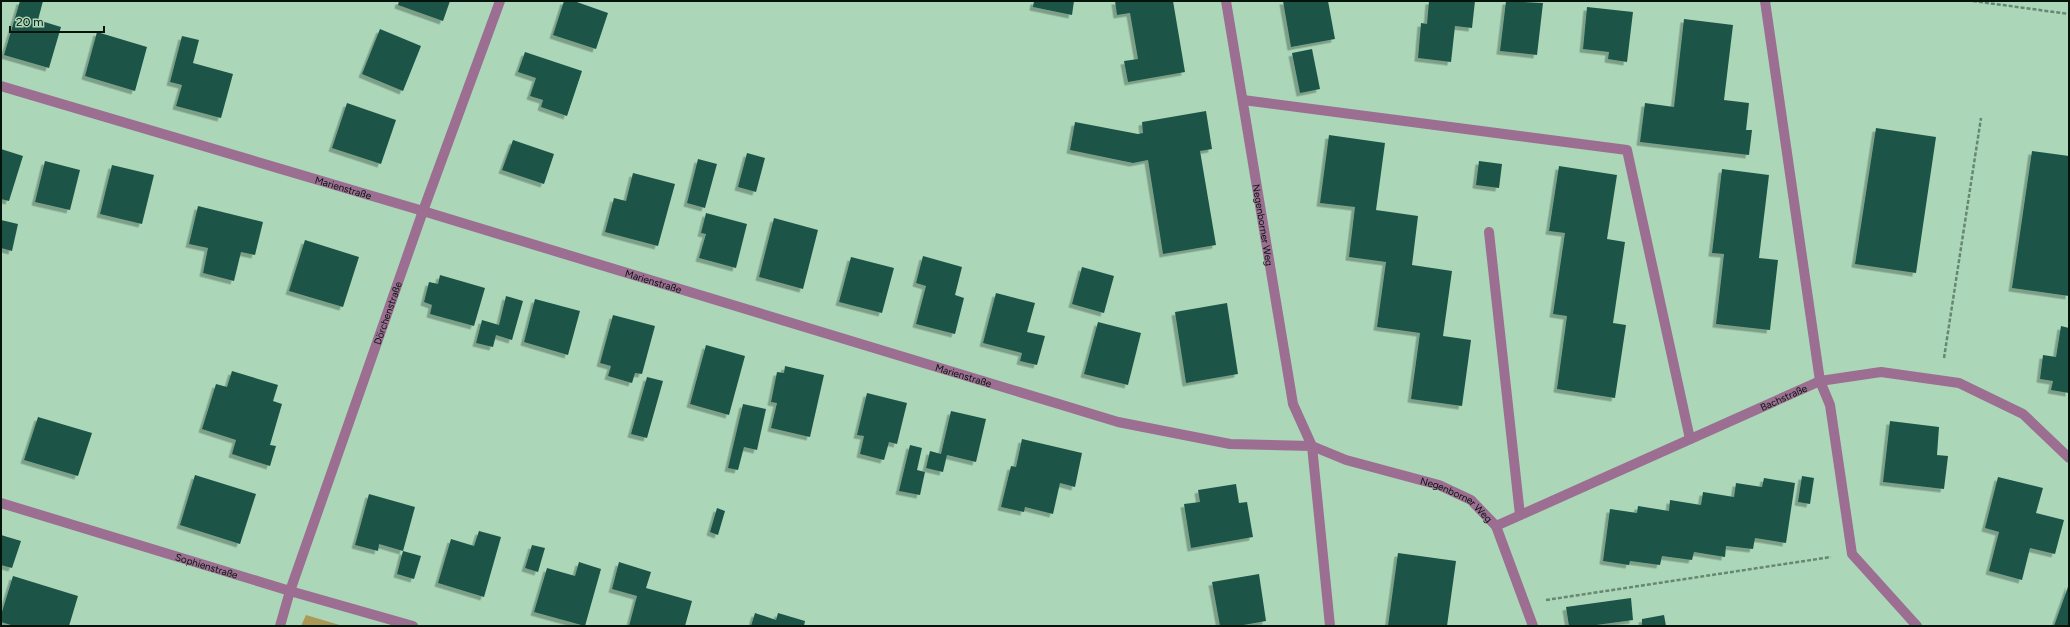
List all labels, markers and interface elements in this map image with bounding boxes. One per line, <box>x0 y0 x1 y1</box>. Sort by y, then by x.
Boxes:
scale bar <box>10 8 104 34</box>
text: 20 m <box>16 15 44 29</box>
street label: Marienstraße <box>313 173 374 202</box>
street label: Negenborner Weg <box>1250 183 1276 267</box>
street label: Marienstraße <box>624 266 684 296</box>
street label: Dörchenstraße <box>370 279 405 346</box>
street label: Marienstraße <box>934 360 994 390</box>
street label: Bachstraße <box>1758 381 1810 414</box>
street label: Negenborner Weg <box>1419 474 1495 525</box>
street label: Sophienstraße <box>174 550 240 581</box>

